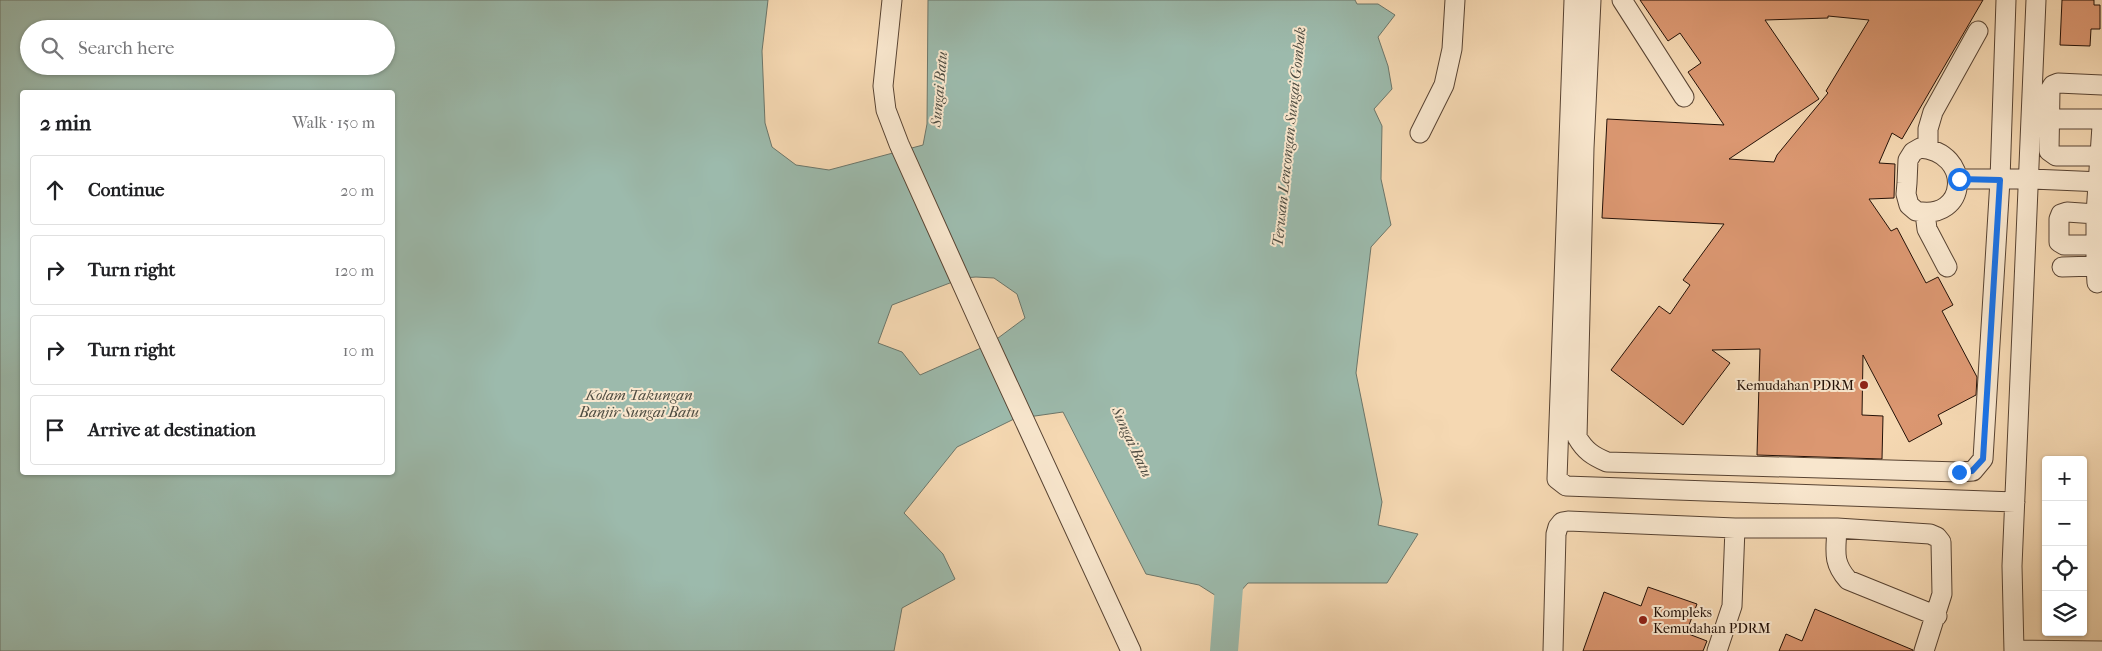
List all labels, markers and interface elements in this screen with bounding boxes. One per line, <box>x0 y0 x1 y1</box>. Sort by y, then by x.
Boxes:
search box <box>20 20 395 75</box>
water label: Terusan Lencongan Sungai Gombak <box>1268 26 1310 248</box>
icon: search <box>38 34 66 62</box>
text: Search here <box>78 37 174 59</box>
water label: Sungai Batu <box>927 50 951 129</box>
text: 2 min <box>40 111 91 135</box>
text: Walk · 150 m <box>292 113 375 132</box>
route start <box>1948 168 1971 191</box>
icon: ahead <box>41 176 69 204</box>
text: Continue <box>88 179 164 201</box>
text: 20 m <box>340 181 374 200</box>
icon: right <box>41 256 69 284</box>
text: Turn right <box>88 259 175 281</box>
text: 120 m <box>335 261 374 280</box>
icon: right <box>41 336 69 364</box>
text: Turn right <box>88 339 175 361</box>
text: 10 m <box>343 341 374 360</box>
place label: Kemudahan PDRM <box>1736 377 1854 394</box>
marker: Kemudahan PDRM <box>1858 379 1870 391</box>
water label: Kolam Takungan Banjir Sungai Batu <box>578 386 699 421</box>
water label: Sungai Batu <box>1107 403 1156 480</box>
icon: arrive <box>41 416 69 444</box>
text: Arrive at destination <box>88 419 256 441</box>
map controls <box>2042 456 2087 636</box>
button: + <box>2042 456 2087 501</box>
route end <box>1948 461 1971 484</box>
button: − <box>2042 501 2087 546</box>
button: locate <box>2042 546 2087 591</box>
button: layers <box>2042 591 2087 636</box>
place label: Kompleks Kemudahan PDRM <box>1653 604 1771 637</box>
marker: Kompleks Kemudahan PDRM <box>1637 614 1649 626</box>

